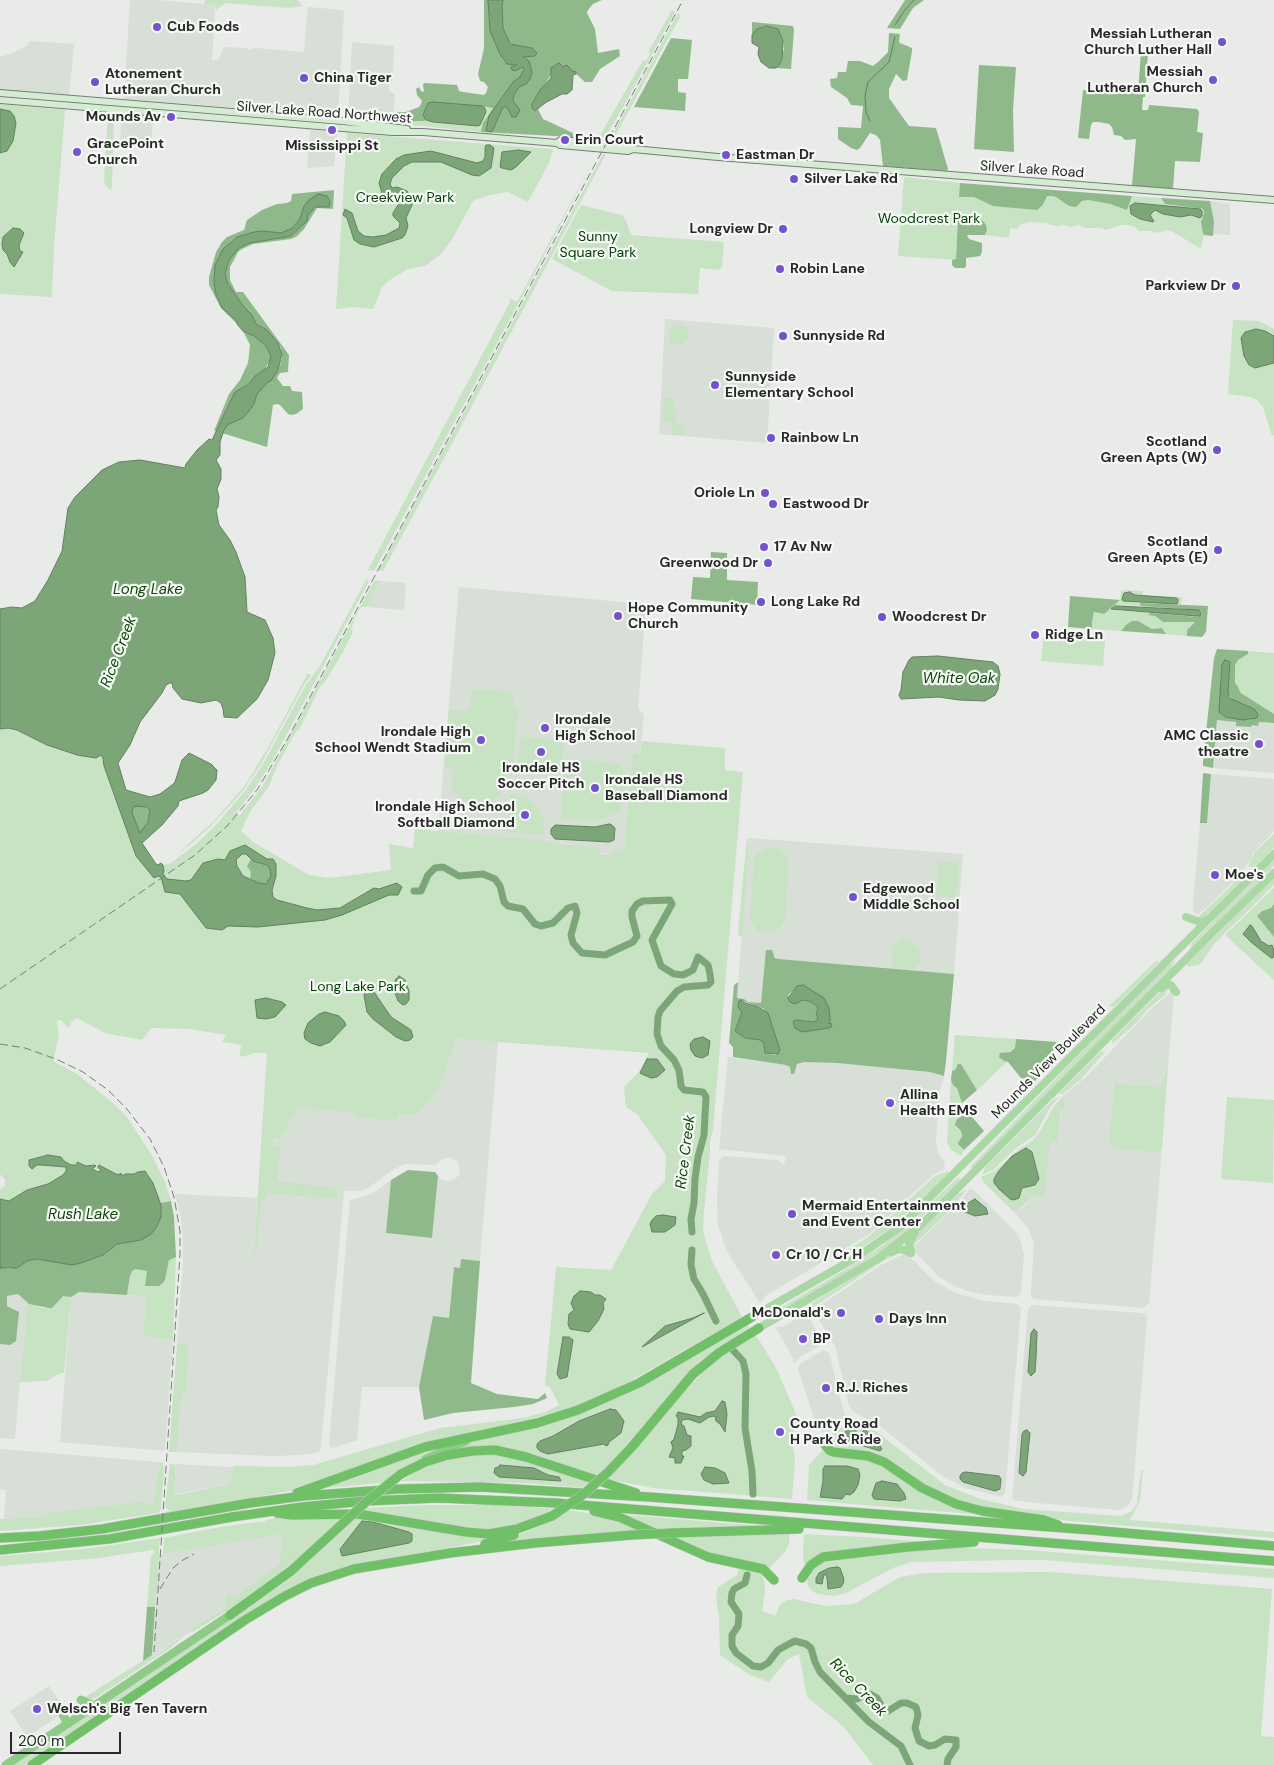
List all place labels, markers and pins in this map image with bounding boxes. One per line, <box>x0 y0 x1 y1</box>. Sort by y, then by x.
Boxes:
place label: Cub Foods <box>167 19 240 35</box>
marker: Cub Foods <box>151 21 163 33</box>
place label: Messiah Lutheran Church Luther Hall <box>1084 26 1212 58</box>
marker: Messiah Lutheran Church Luther Hall <box>1216 36 1228 48</box>
place label: Messiah Lutheran Church <box>1087 64 1203 96</box>
place label: Atonement Lutheran Church <box>105 66 221 98</box>
place label: China Tiger <box>314 70 391 86</box>
marker: China Tiger <box>298 72 310 84</box>
marker: Messiah Lutheran Church <box>1207 74 1219 86</box>
marker: Atonement Lutheran Church <box>89 76 101 88</box>
place label: Mounds Av <box>86 109 161 125</box>
marker: Mounds Av <box>165 111 177 123</box>
marker: Mississippi St <box>326 124 338 136</box>
place label: Erin Court <box>575 132 644 148</box>
marker: Erin Court <box>559 134 571 146</box>
place label: GracePoint Church <box>87 136 164 168</box>
place label: Mississippi St <box>285 138 379 154</box>
marker: GracePoint Church <box>71 146 83 158</box>
place label: Eastman Dr <box>736 147 815 163</box>
marker: Eastman Dr <box>720 149 732 161</box>
place label: Silver Lake Rd <box>804 171 898 187</box>
marker: Silver Lake Rd <box>788 173 800 185</box>
place label: Longview Dr <box>690 221 773 237</box>
marker: Longview Dr <box>777 223 789 235</box>
place label: Robin Lane <box>790 261 865 277</box>
marker: Robin Lane <box>774 263 786 275</box>
place label: Parkview Dr <box>1146 278 1226 294</box>
marker: Parkview Dr <box>1230 280 1242 292</box>
place label: Sunnyside Rd <box>793 328 885 344</box>
marker: Sunnyside Rd <box>777 330 789 342</box>
place label: Sunnyside Elementary School <box>725 369 854 402</box>
marker: Sunnyside Elementary School <box>709 379 721 391</box>
place label: Rainbow Ln <box>781 430 859 446</box>
marker: Rainbow Ln <box>765 432 777 444</box>
place label: Scotland Green Apts (W) <box>1101 434 1207 467</box>
marker: Scotland Green Apts (W) <box>1211 444 1223 456</box>
place label: Oriole Ln <box>694 485 755 501</box>
marker: Oriole Ln <box>759 487 771 499</box>
place label: Eastwood Dr <box>783 496 869 512</box>
marker: Eastwood Dr <box>767 498 779 510</box>
place label: Scotland Green Apts (E) <box>1108 534 1208 566</box>
place label: 17 Av Nw <box>774 539 832 555</box>
marker: 17 Av Nw <box>758 541 770 553</box>
marker: Scotland Green Apts (E) <box>1212 544 1224 556</box>
place label: Greenwood Dr <box>660 555 758 571</box>
marker: Greenwood Dr <box>762 557 774 569</box>
place label: Long Lake Rd <box>771 594 860 610</box>
marker: Long Lake Rd <box>755 596 767 608</box>
place label: Hope Community Church <box>628 600 748 632</box>
place label: Woodcrest Dr <box>892 609 987 625</box>
marker: Hope Community Church <box>612 610 624 622</box>
marker: Woodcrest Dr <box>876 611 888 623</box>
place label: Ridge Ln <box>1045 627 1103 643</box>
marker: Ridge Ln <box>1029 629 1041 641</box>
place label: Irondale High School <box>555 712 636 744</box>
marker: Irondale High School <box>539 722 551 734</box>
place label: Irondale High School Wendt Stadium <box>315 724 471 756</box>
place label: AMC Classic theatre <box>1164 728 1249 760</box>
marker: Irondale High School Wendt Stadium <box>475 734 487 746</box>
marker: AMC Classic theatre <box>1253 738 1265 750</box>
marker: Irondale HS Soccer Pitch <box>535 746 547 758</box>
place label: Irondale HS Soccer Pitch <box>498 760 584 792</box>
place label: Irondale HS Baseball Diamond <box>605 772 728 804</box>
marker: Irondale HS Baseball Diamond <box>589 782 601 794</box>
place label: Irondale High School Softball Diamond <box>375 799 515 832</box>
marker: Irondale High School Softball Diamond <box>519 809 531 821</box>
place label: Moe's <box>1225 867 1264 883</box>
marker: Moe's <box>1209 869 1221 881</box>
place label: Edgewood Middle School <box>863 881 959 914</box>
marker: Edgewood Middle School <box>847 891 859 903</box>
place label: Allina Health EMS <box>900 1087 977 1120</box>
marker: Allina Health EMS <box>884 1097 896 1109</box>
place label: Mermaid Entertainment and Event Center <box>802 1198 966 1230</box>
marker: Mermaid Entertainment and Event Center <box>786 1208 798 1220</box>
place label: Cr 10 / Cr H <box>786 1247 862 1263</box>
marker: Cr 10 / Cr H <box>770 1249 782 1261</box>
place label: McDonald's <box>752 1305 831 1321</box>
marker: McDonald's <box>835 1307 847 1319</box>
place label: Days Inn <box>889 1311 947 1327</box>
marker: Days Inn <box>873 1313 885 1325</box>
place label: BP <box>813 1331 831 1347</box>
marker: BP <box>797 1333 809 1345</box>
place label: R.J. Riches <box>836 1380 908 1396</box>
marker: R.J. Riches <box>820 1382 832 1394</box>
place label: County Road H Park & Ride <box>790 1416 881 1448</box>
marker: County Road H Park & Ride <box>774 1426 786 1438</box>
place label: Welsch's Big Ten Tavern <box>47 1701 207 1717</box>
marker: Welsch's Big Ten Tavern <box>31 1703 43 1715</box>

